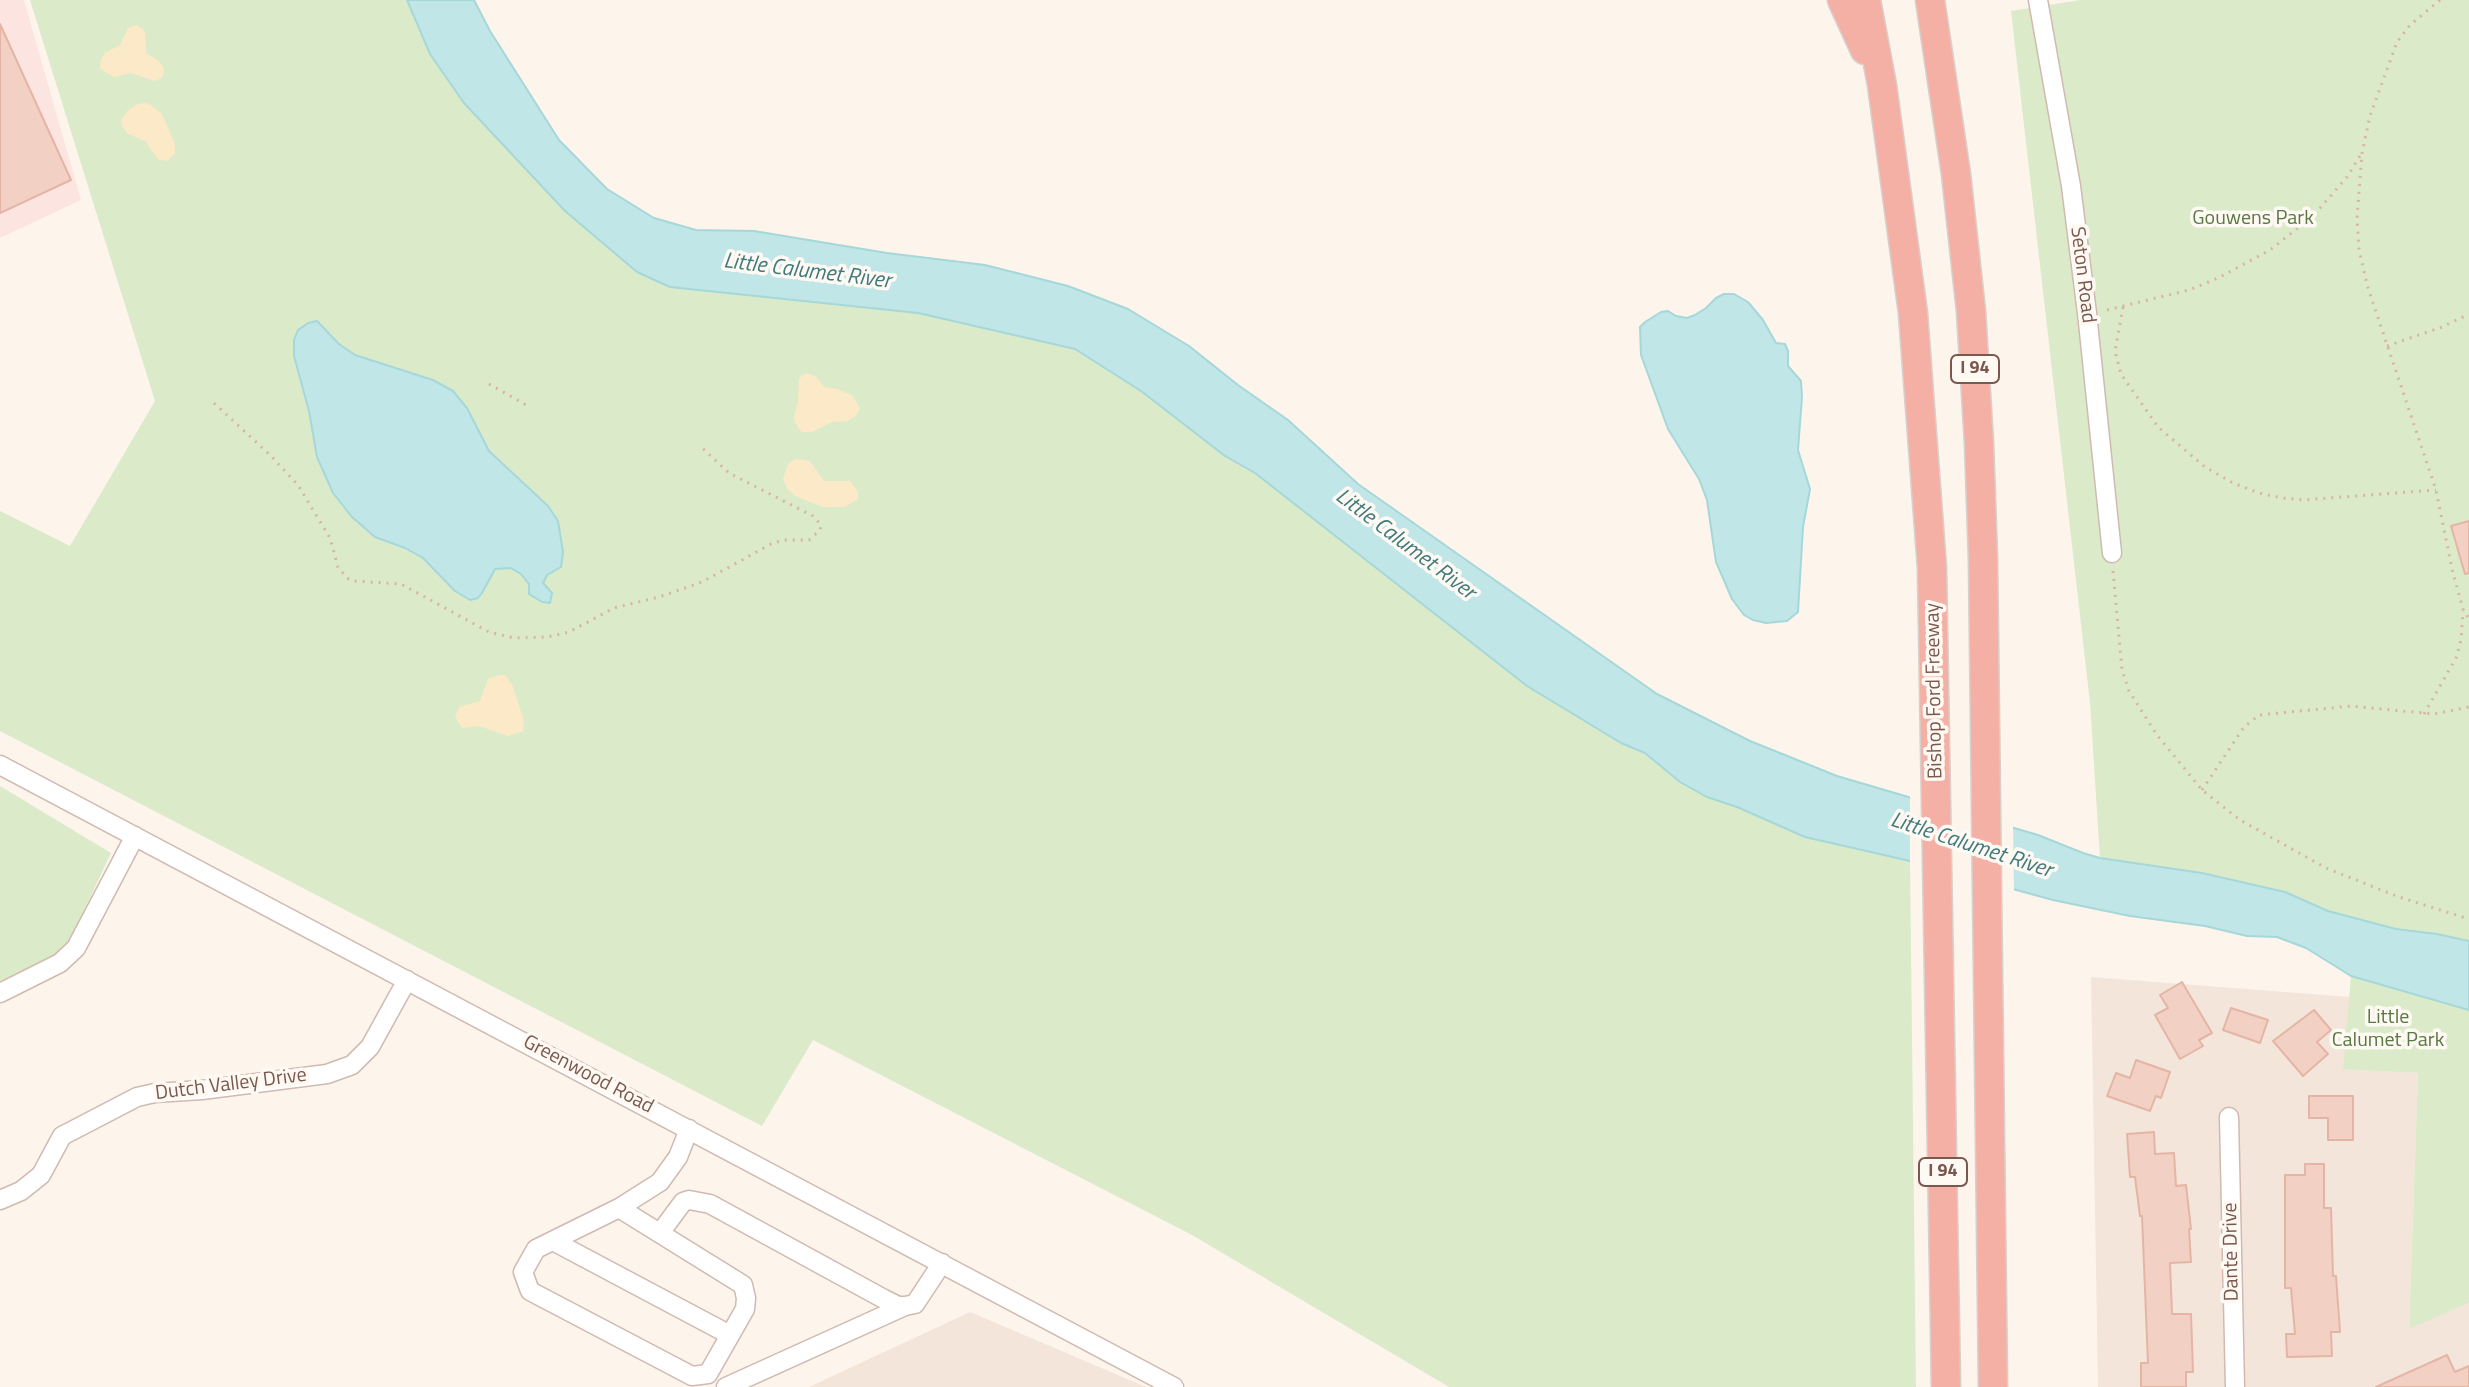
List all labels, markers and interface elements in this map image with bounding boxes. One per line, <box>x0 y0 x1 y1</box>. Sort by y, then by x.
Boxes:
park label: Gouwens Park <box>2192 207 2314 231</box>
street label: Seton Road <box>2064 225 2100 325</box>
water label: Little Calumet River <box>722 249 892 295</box>
road number: I 94 <box>1951 355 1999 383</box>
water label: Little Calumet River <box>1330 484 1480 606</box>
street label: Bishop Ford Freeway <box>1921 603 1949 779</box>
water label: Little Calumet River <box>1887 807 2055 885</box>
park label: Little Calumet Park <box>2332 1006 2444 1053</box>
street label: Greenwood Road <box>519 1031 657 1119</box>
street label: Dutch Valley Drive <box>154 1064 308 1106</box>
road number: I 94 <box>1919 1158 1967 1186</box>
street label: Dante Drive <box>2219 1202 2245 1302</box>

